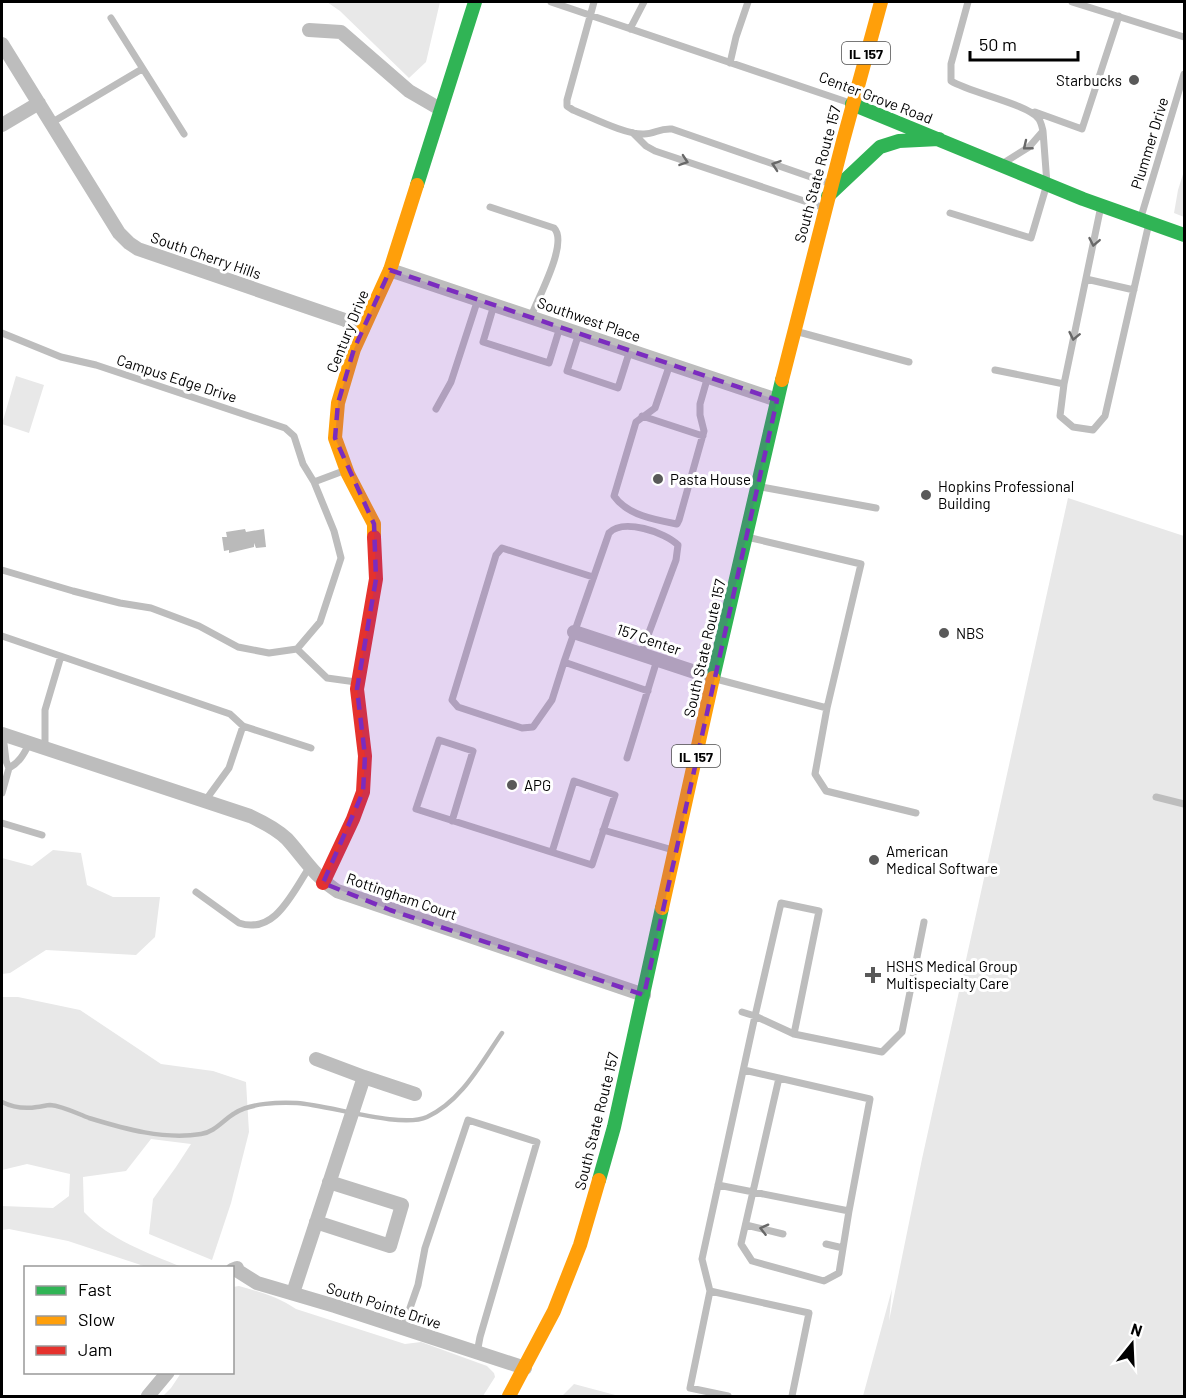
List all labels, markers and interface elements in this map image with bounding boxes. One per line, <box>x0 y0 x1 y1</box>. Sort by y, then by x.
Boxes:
scale bar <box>970 24 1078 62</box>
text: 50 m <box>979 33 1017 55</box>
road number: IL 157 <box>842 42 890 64</box>
street label: Center Grove Road <box>817 67 935 127</box>
place label: Starbucks <box>1056 71 1122 89</box>
marker: Starbucks <box>1127 73 1141 87</box>
street label: Plummer Drive <box>1127 95 1171 191</box>
street label: South State Route 157 <box>790 103 844 245</box>
one-way arrow <box>1023 139 1034 150</box>
one-way arrow <box>678 153 689 166</box>
one-way arrow <box>771 160 782 173</box>
street label: South Cherry Hills <box>148 228 264 282</box>
one-way arrow <box>1088 237 1101 247</box>
street label: Century Drive <box>322 287 372 375</box>
street label: Southwest Place <box>535 293 643 345</box>
one-way arrow <box>1068 331 1081 341</box>
street label: Campus Edge Drive <box>115 350 239 406</box>
place label: Pasta House <box>670 470 751 488</box>
marker: Pasta House <box>651 472 665 486</box>
place label: Hopkins Professional Building <box>938 477 1074 512</box>
marker: Hopkins Professional Building <box>919 488 933 502</box>
street label: South State Route 157 <box>679 577 729 719</box>
street label: 157 Center <box>614 620 684 659</box>
place label: NBS <box>956 624 984 642</box>
marker: NBS <box>937 626 951 640</box>
road number: IL 157 <box>672 745 720 767</box>
place label: APG <box>524 776 551 794</box>
marker: APG <box>505 778 519 792</box>
place label: American Medical Software <box>886 842 998 877</box>
marker: American Medical Software <box>867 853 881 867</box>
street label: Rottingham Court <box>344 869 460 923</box>
place label: HSHS Medical Group Multispecialty Care <box>886 957 1018 992</box>
marker: HSHS Medical Group Multispecialty Care <box>864 966 882 984</box>
street label: South State Route 157 <box>570 1050 622 1192</box>
one-way arrow <box>759 1224 769 1237</box>
legend <box>24 1266 234 1374</box>
text: Fast <box>78 1278 112 1300</box>
street label: South Pointe Drive <box>324 1278 444 1332</box>
text: Slow <box>78 1308 115 1330</box>
north arrow <box>1102 1314 1162 1374</box>
text: N <box>1129 1319 1145 1340</box>
text: Jam <box>78 1338 112 1360</box>

